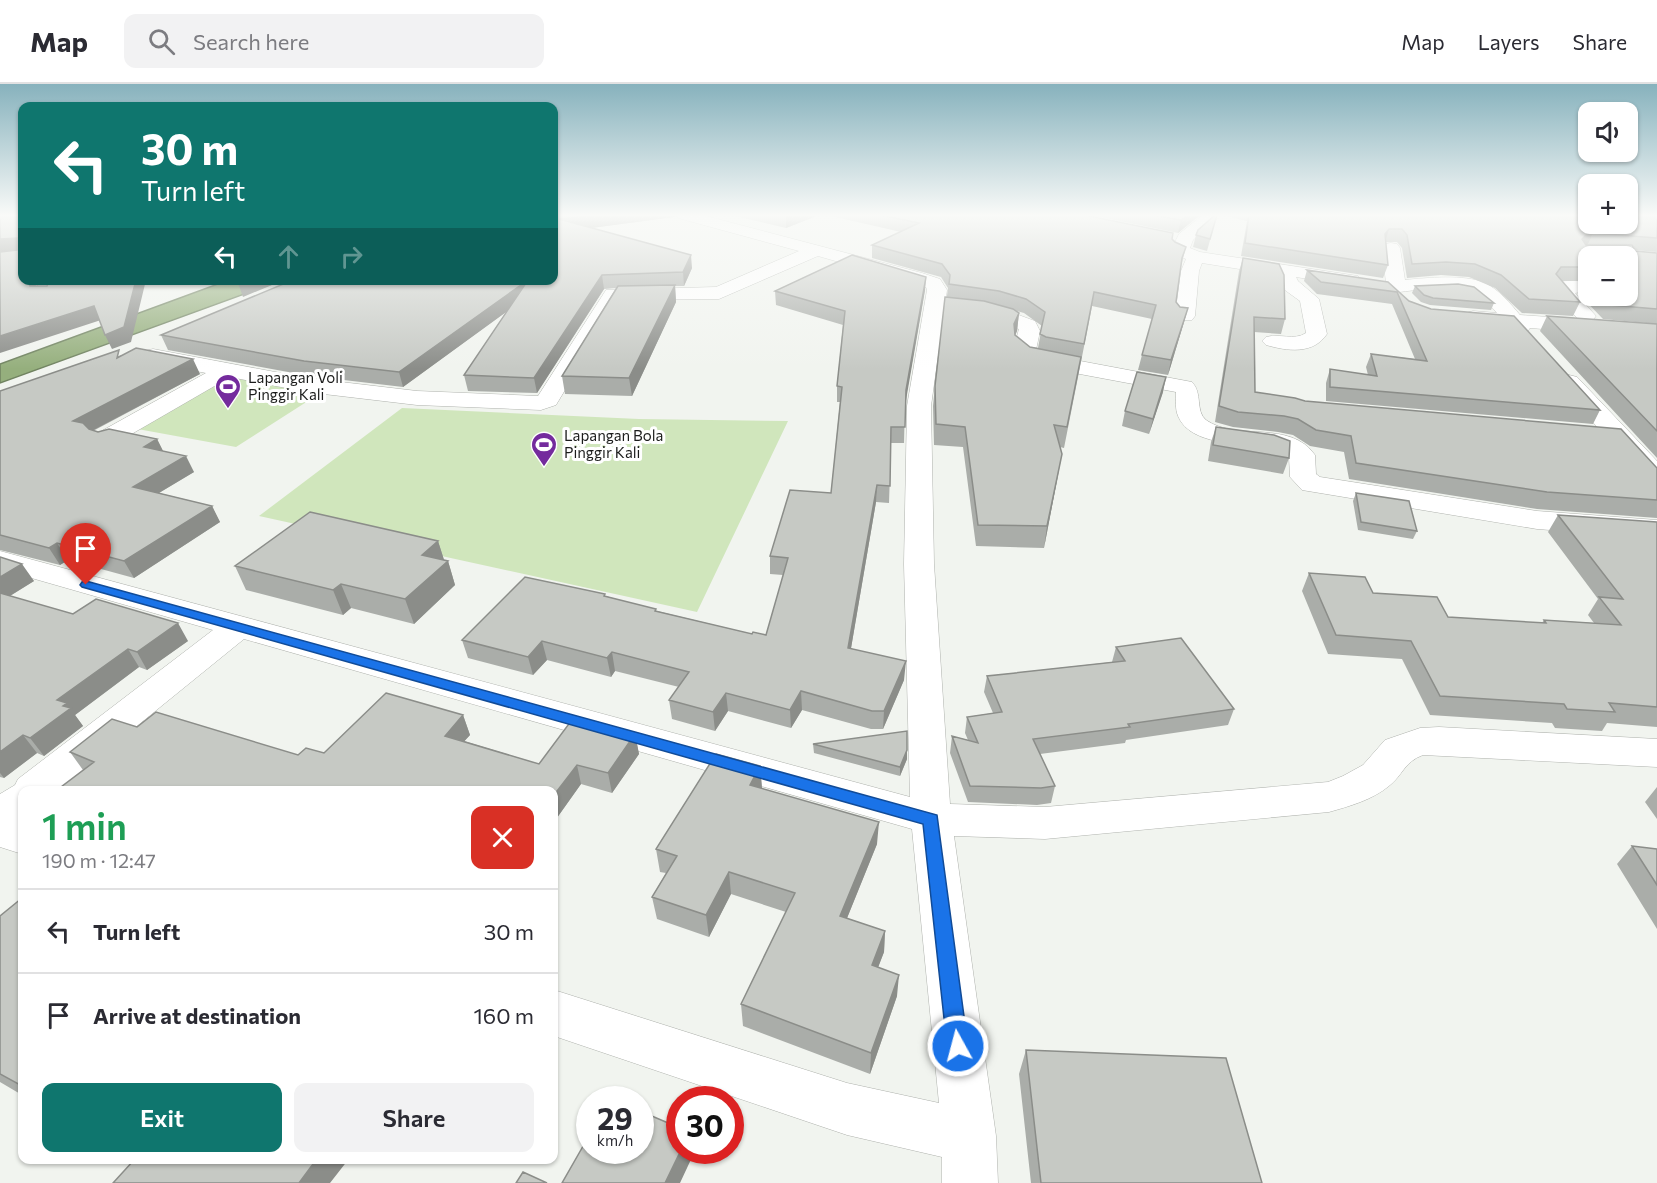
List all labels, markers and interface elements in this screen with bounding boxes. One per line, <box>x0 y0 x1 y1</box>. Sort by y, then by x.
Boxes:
search box <box>124 14 544 68</box>
text: Map <box>30 24 88 58</box>
icon: search <box>145 25 178 58</box>
text: Search here <box>193 28 309 55</box>
text: Map <box>1401 29 1445 54</box>
text: Layers <box>1478 29 1540 54</box>
text: Share <box>1573 29 1627 54</box>
map controls <box>1578 102 1638 306</box>
button: sound <box>1578 102 1638 162</box>
text: 30 m <box>141 122 238 174</box>
icon: left <box>42 126 120 204</box>
text: Turn left <box>141 174 245 207</box>
button: + <box>1578 174 1638 234</box>
icon: left <box>209 240 242 273</box>
icon: ahead <box>272 240 305 273</box>
icon: right <box>335 240 368 273</box>
button: − <box>1578 246 1638 306</box>
place label: Lapangan Voli Pinggir Kali <box>248 368 343 403</box>
sports icon: Lapangan Voli Pinggir Kali <box>213 372 243 410</box>
place label: Lapangan Bola Pinggir Kali <box>564 426 663 461</box>
sports icon: Lapangan Bola Pinggir Kali <box>529 430 559 468</box>
pin <box>60 523 111 585</box>
icon: arrive <box>69 532 102 565</box>
text: 1 min <box>42 803 127 847</box>
button: close <box>471 806 534 869</box>
text: 190 m · 12:47 <box>42 848 156 872</box>
icon: left <box>42 915 75 948</box>
text: Turn left <box>93 918 180 945</box>
text: 30 m <box>484 918 534 945</box>
icon: arrive <box>42 999 75 1032</box>
text: Arrive at destination <box>93 1002 301 1029</box>
text: 160 m <box>473 1002 534 1029</box>
position arrow <box>926 1014 990 1078</box>
button: Exit <box>42 1083 282 1152</box>
button: Share <box>294 1083 534 1152</box>
speed limit sign: 30 <box>666 1086 744 1164</box>
text: 29 <box>597 1099 633 1136</box>
text: km/h <box>597 1131 633 1149</box>

